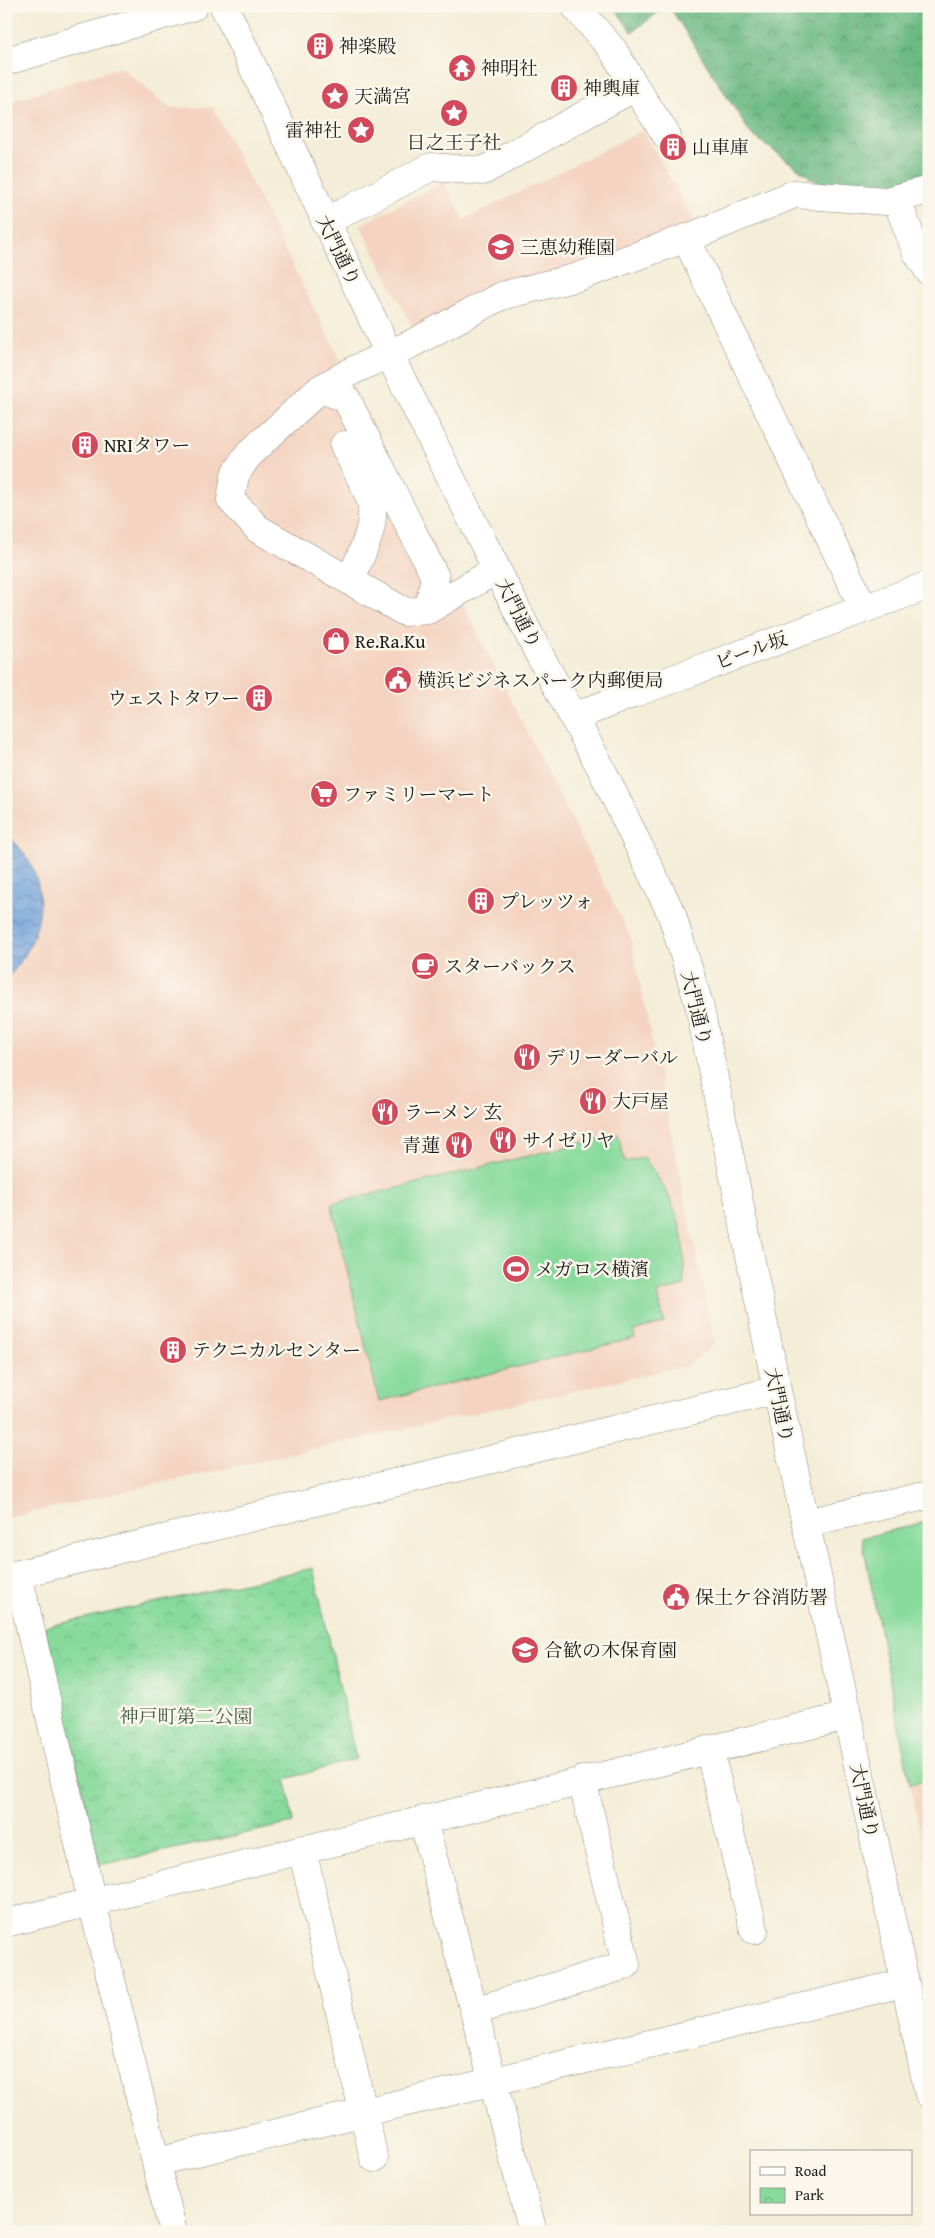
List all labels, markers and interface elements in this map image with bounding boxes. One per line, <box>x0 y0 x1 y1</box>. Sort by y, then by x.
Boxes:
building icon: 神楽殿 <box>305 31 335 61</box>
place label: 神楽殿 <box>339 32 396 60</box>
temple icon: 神明社 <box>447 53 477 83</box>
place label: 神明社 <box>481 54 538 82</box>
building icon: 神輿庫 <box>549 73 579 103</box>
place label: 神輿庫 <box>583 74 640 102</box>
place icon: 天満宮 <box>320 81 350 111</box>
place label: 天満宮 <box>354 82 411 110</box>
place icon: 日之王子社 <box>439 98 469 128</box>
place icon: 雷神社 <box>346 115 376 145</box>
place label: 雷神社 <box>285 116 342 144</box>
place label: 日之王子社 <box>406 128 502 156</box>
building icon: 山車庫 <box>658 132 688 162</box>
place label: 山車庫 <box>692 133 749 161</box>
street label: 大門通り <box>310 210 368 290</box>
school or university icon: 三恵幼稚園 <box>486 232 516 262</box>
place label: 三恵幼稚園 <box>520 233 615 261</box>
building icon: NRIタワー <box>70 430 100 460</box>
place label: NRIタワー <box>104 431 190 459</box>
street label: 大門通り <box>489 573 549 653</box>
street label: ビール坂 <box>711 624 791 676</box>
shop icon: Re.Ra.Ku <box>321 626 351 656</box>
place label: Re.Ra.Ku <box>355 627 426 655</box>
public building icon: 横浜ビジネスパーク内郵便局 <box>383 665 413 695</box>
place label: 横浜ビジネスパーク内郵便局 <box>417 666 663 694</box>
building icon: ウェストタワー <box>244 683 274 713</box>
place label: ウェストタワー <box>108 684 240 712</box>
supermarket icon: ファミリーマート <box>309 779 339 809</box>
place label: ファミリーマート <box>343 780 495 808</box>
building icon: プレッツォ <box>466 886 496 916</box>
place label: プレッツォ <box>500 887 593 915</box>
cafe icon: スターバックス <box>410 951 440 981</box>
place label: スターバックス <box>444 952 576 980</box>
street label: 大門通り <box>674 968 720 1048</box>
restaurant icon: デリーダーバル <box>512 1042 542 1072</box>
place label: デリーダーバル <box>546 1043 678 1071</box>
restaurant icon: 大戸屋 <box>578 1086 608 1116</box>
place label: 大戸屋 <box>612 1087 669 1115</box>
restaurant icon: ラーメン 玄 <box>370 1097 400 1127</box>
place label: ラーメン 玄 <box>404 1098 502 1126</box>
restaurant icon: サイゼリヤ <box>488 1125 518 1155</box>
place label: サイゼリヤ <box>522 1126 615 1154</box>
restaurant icon: 青蓮 <box>444 1130 474 1160</box>
place label: 青蓮 <box>402 1131 440 1159</box>
sports icon: メガロス横濱 <box>501 1254 531 1284</box>
place label: メガロス横濱 <box>535 1255 649 1283</box>
building icon: テクニカルセンター <box>158 1335 188 1365</box>
place label: テクニカルセンター <box>192 1336 361 1364</box>
street label: 大門通り <box>758 1365 802 1445</box>
public building icon: 保土ケ谷消防署 <box>661 1582 691 1612</box>
place label: 保土ケ谷消防署 <box>695 1583 828 1611</box>
school or university icon: 合歓の木保育園 <box>510 1635 540 1665</box>
place label: 合歓の木保育園 <box>544 1636 677 1664</box>
park label: 神戸町第二公園 <box>119 1702 253 1730</box>
street label: 大門通り <box>843 1761 887 1841</box>
legend <box>750 2150 912 2216</box>
text: Road <box>795 2160 826 2181</box>
text: Park <box>795 2184 824 2205</box>

